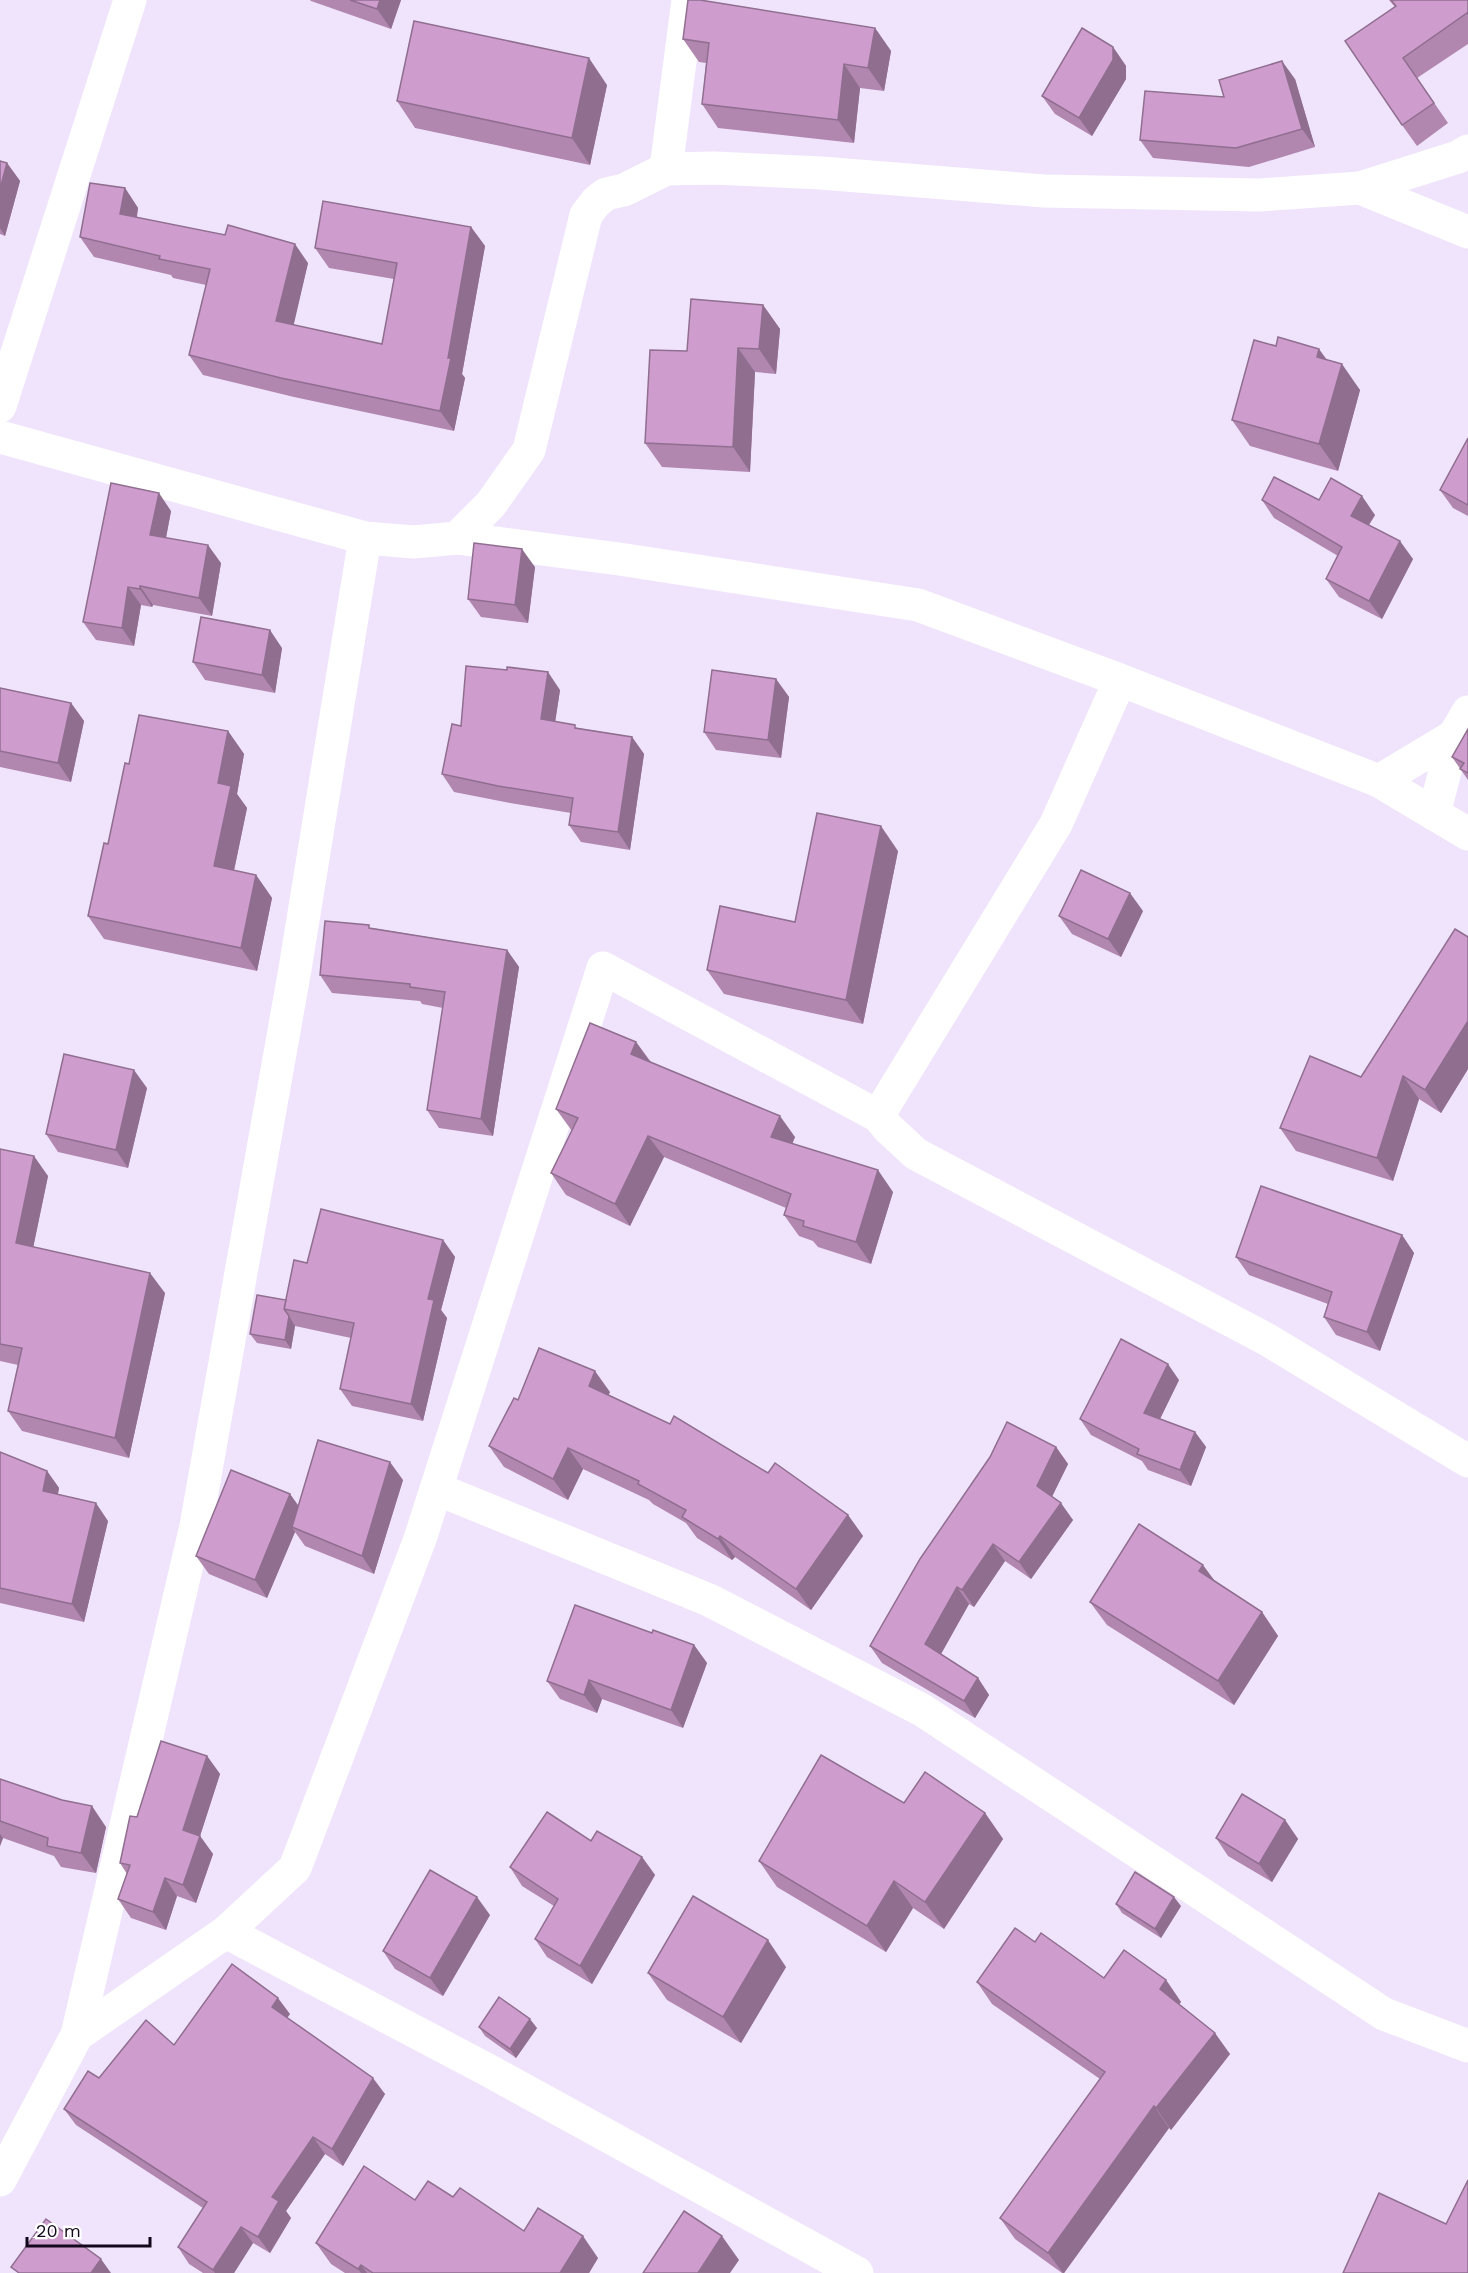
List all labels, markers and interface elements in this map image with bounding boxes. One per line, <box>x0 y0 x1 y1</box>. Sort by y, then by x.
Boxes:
scale bar <box>27 2210 150 2248</box>
text: 20 m <box>36 2220 81 2241</box>

